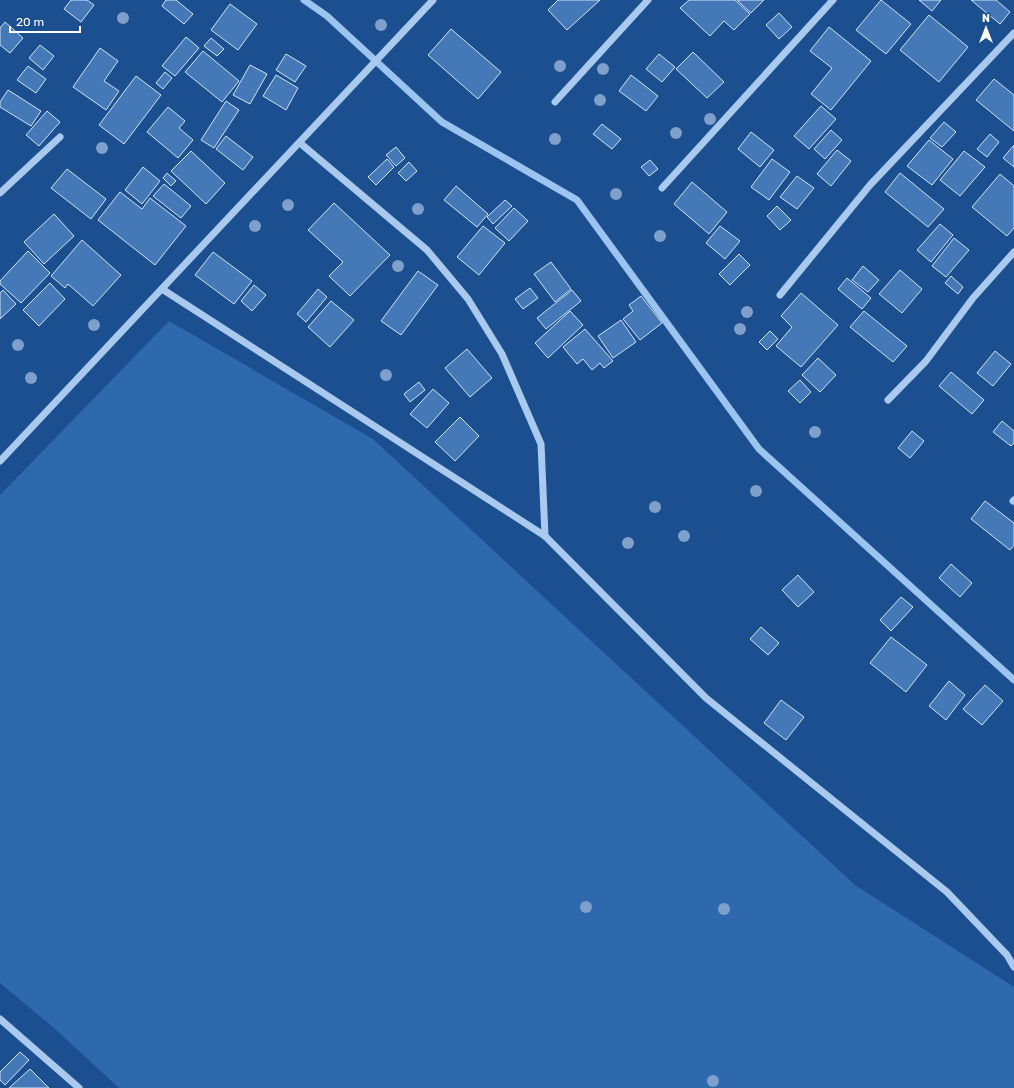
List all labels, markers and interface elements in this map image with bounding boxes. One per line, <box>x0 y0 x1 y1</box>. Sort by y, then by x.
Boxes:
scale bar <box>10 8 80 34</box>
north arrow <box>966 8 1006 48</box>
text: N <box>982 12 990 25</box>
text: 20 m <box>16 15 44 29</box>

